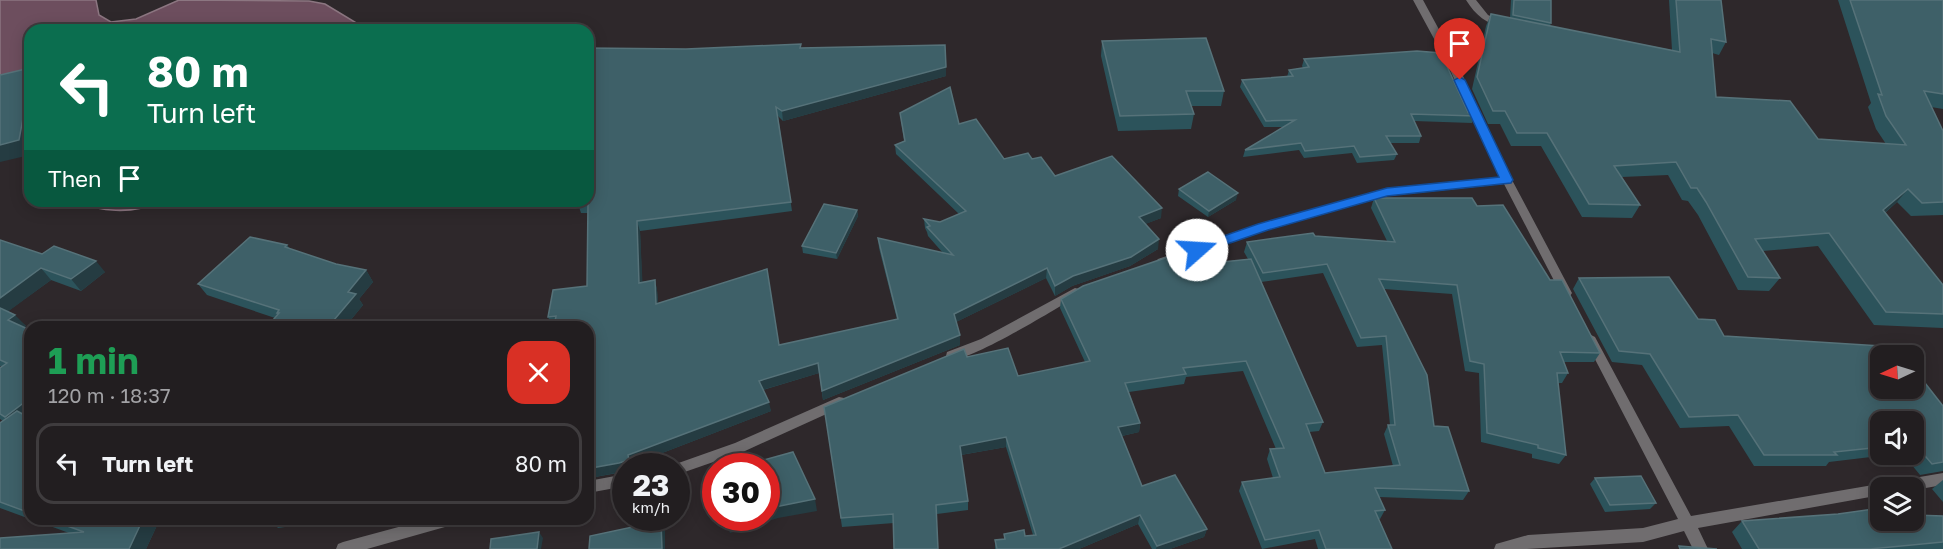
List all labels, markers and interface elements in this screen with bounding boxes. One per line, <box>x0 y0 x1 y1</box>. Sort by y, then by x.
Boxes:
pin <box>1434 18 1485 80</box>
icon: arrive <box>1443 27 1476 60</box>
text: 80 m <box>147 46 248 96</box>
icon: left <box>48 48 126 126</box>
text: Turn left <box>147 97 256 129</box>
icon: arrive <box>113 162 146 195</box>
text: Then <box>48 165 101 192</box>
position arrow <box>1165 218 1229 282</box>
text: 1 min <box>48 339 139 382</box>
button: close <box>507 341 570 404</box>
north arrow <box>1870 345 1924 399</box>
map controls <box>1870 345 1924 531</box>
text: 120 m · 18:37 <box>48 383 171 407</box>
button: sound <box>1870 411 1924 465</box>
icon: left <box>51 447 84 480</box>
text: Turn left <box>102 450 193 477</box>
text: 80 m <box>515 450 567 477</box>
speed limit sign: 30 <box>702 453 780 531</box>
text: 23 <box>633 467 669 503</box>
button: layers <box>1870 477 1924 531</box>
text: km/h <box>632 498 670 516</box>

